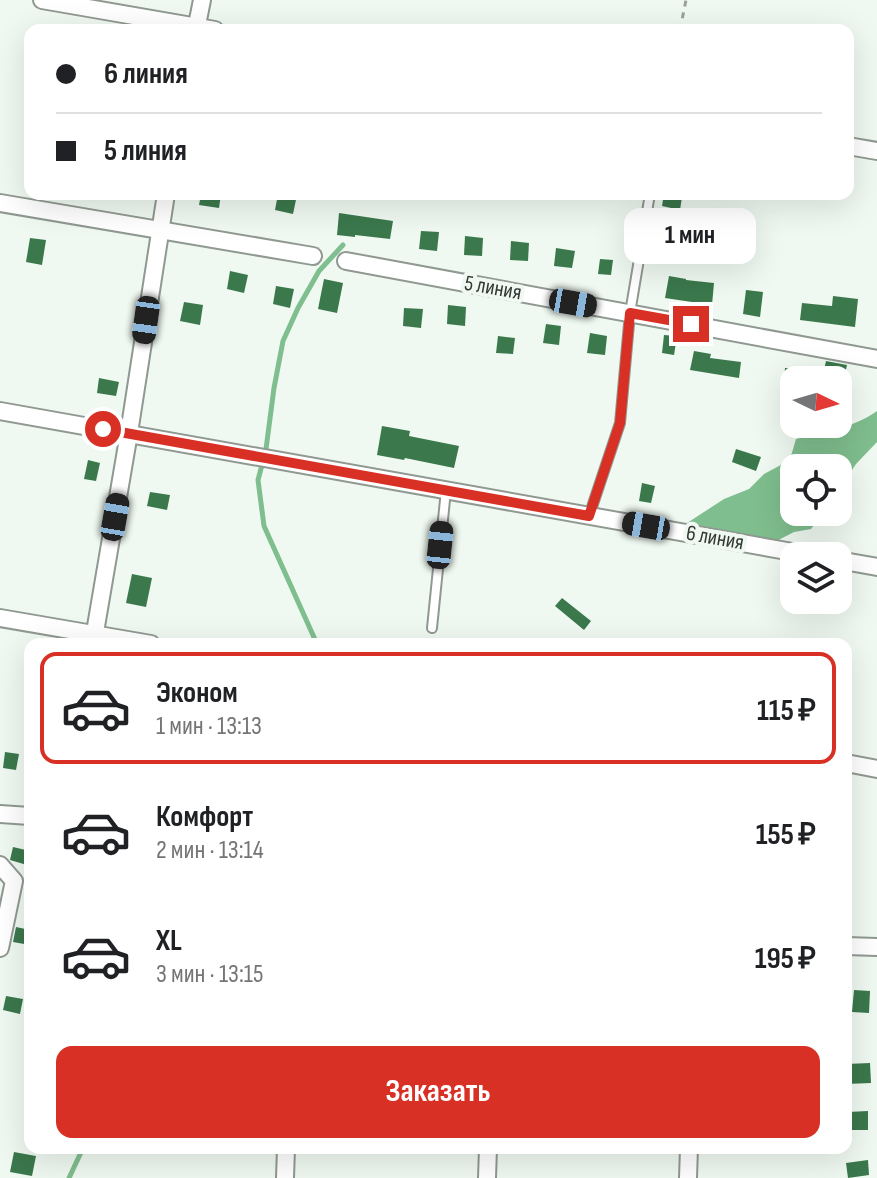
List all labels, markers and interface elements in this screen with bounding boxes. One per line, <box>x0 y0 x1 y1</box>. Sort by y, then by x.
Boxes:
text: 6 линия <box>104 56 188 92</box>
text: 5 линия <box>104 133 187 169</box>
callout: 1 мин <box>625 208 757 264</box>
text: 1 мин <box>665 220 715 251</box>
street label: 5 линия <box>462 270 524 306</box>
car <box>547 287 599 319</box>
car <box>131 295 161 345</box>
route end <box>673 306 709 342</box>
north arrow <box>780 366 852 438</box>
map controls <box>780 366 852 614</box>
route start <box>85 411 121 447</box>
button: locate <box>780 454 852 526</box>
car <box>99 491 131 543</box>
car <box>620 510 672 542</box>
car <box>426 520 454 570</box>
street label: 6 линия <box>684 520 746 556</box>
button: layers <box>780 542 852 614</box>
icon: car <box>60 672 132 744</box>
text: Эконом <box>156 675 238 711</box>
text: 115 ₽ <box>757 693 816 729</box>
text: 1 мин · 13:13 <box>156 711 262 742</box>
icon: car <box>60 796 132 868</box>
text: Комфорт <box>156 799 253 835</box>
text: 155 ₽ <box>756 817 816 853</box>
text: 2 мин · 13:14 <box>156 835 264 866</box>
icon: car <box>60 920 132 992</box>
text: XL <box>156 923 182 959</box>
text: 195 ₽ <box>755 941 816 977</box>
text: 3 мин · 13:15 <box>156 959 263 990</box>
button: Заказать <box>56 1046 820 1138</box>

